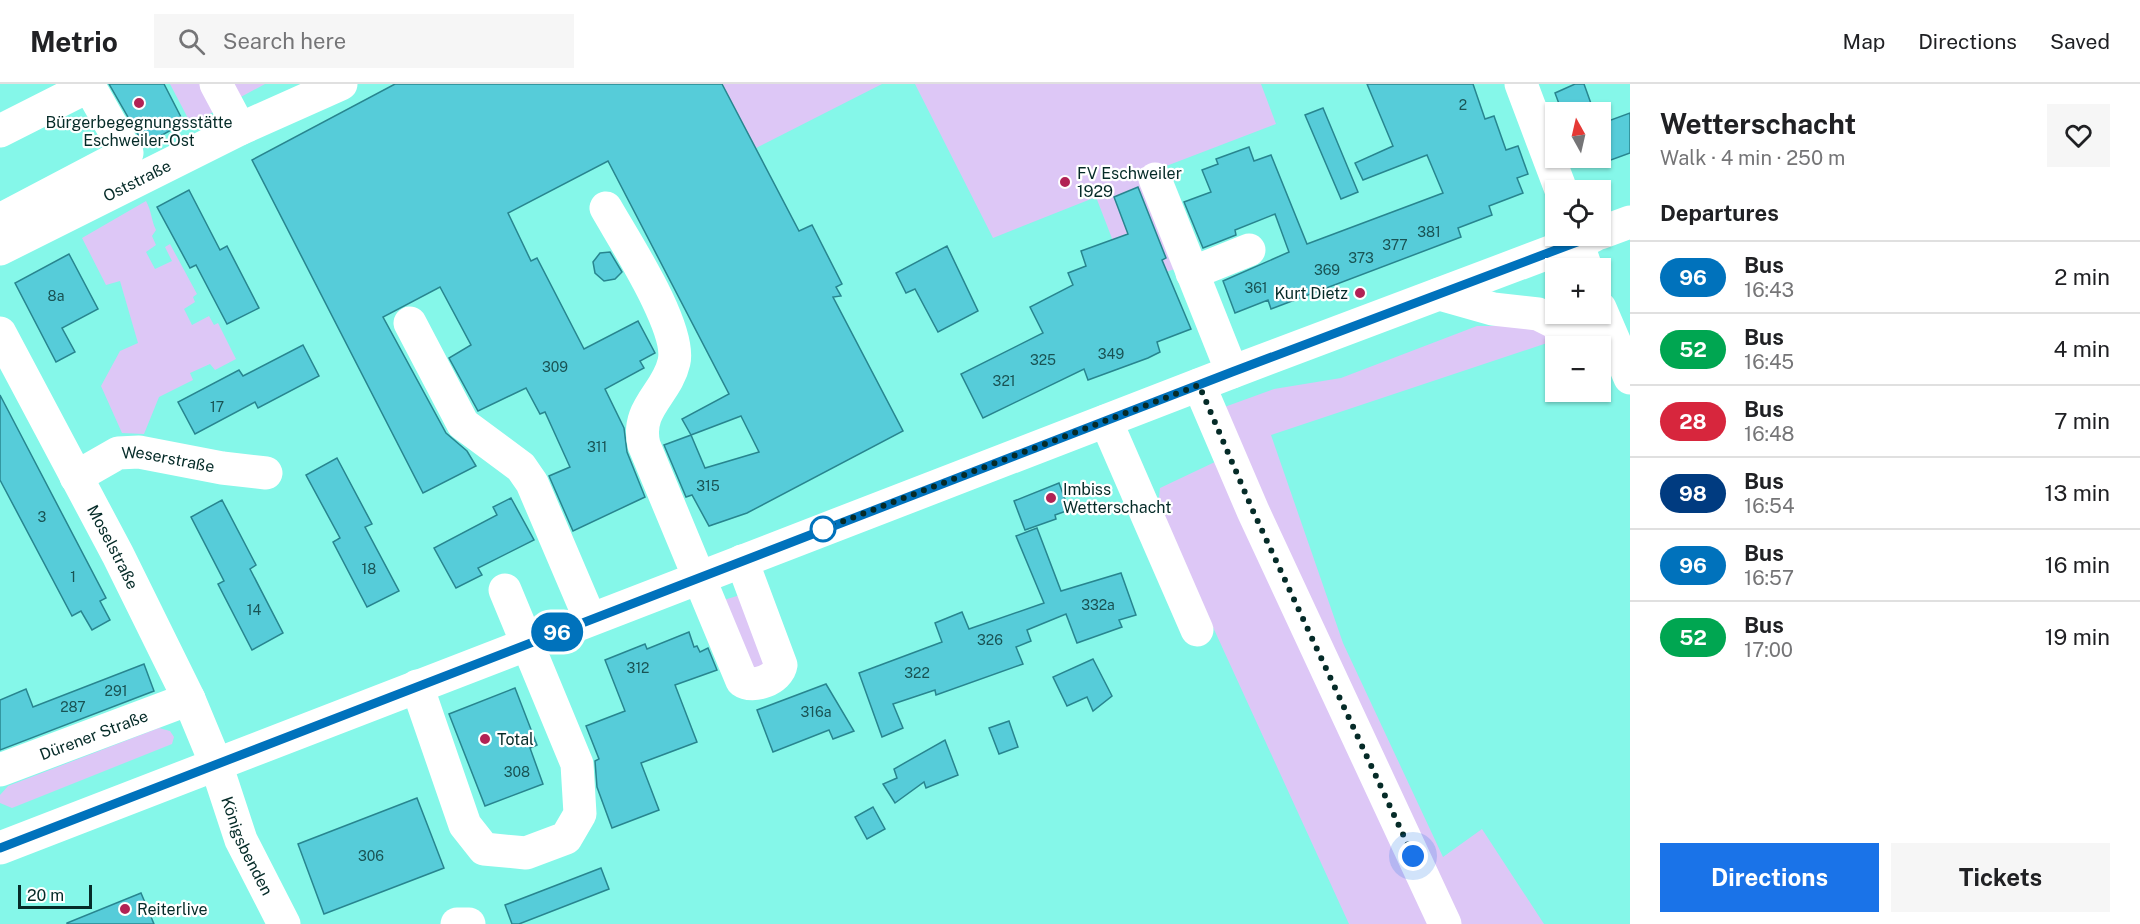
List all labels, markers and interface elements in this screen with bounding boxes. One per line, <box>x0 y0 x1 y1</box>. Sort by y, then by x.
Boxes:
search box <box>154 14 574 68</box>
text: Metrio <box>30 25 118 58</box>
icon: search <box>175 25 208 58</box>
text: Search here <box>223 28 346 54</box>
text: Map <box>1843 29 1885 54</box>
text: Directions <box>1918 29 2017 54</box>
text: Saved <box>2050 29 2110 54</box>
marker: Bürgerbegegnungsstätte Eschweiler-Ost <box>132 96 146 110</box>
house number: 2 <box>1459 97 1467 113</box>
north arrow <box>1545 102 1611 168</box>
map controls <box>1545 102 1611 402</box>
button: heart <box>2047 104 2110 167</box>
text: Wetterschacht <box>1660 107 1856 140</box>
place label: Bürgerbegegnungsstätte Eschweiler-Ost <box>45 113 233 150</box>
text: Walk · 4 min · 250 m <box>1660 146 1845 170</box>
street label: Oststraße <box>100 156 174 205</box>
place label: FV Eschweiler 1929 <box>1077 164 1182 201</box>
marker: FV Eschweiler 1929 <box>1058 175 1072 189</box>
button: locate <box>1545 180 1611 246</box>
text: Departures <box>1660 200 1779 226</box>
house number: 381 <box>1417 224 1441 240</box>
house number: 377 <box>1382 237 1408 253</box>
house number: 373 <box>1348 250 1374 266</box>
text: Bus <box>1744 252 1784 278</box>
button: + <box>1545 258 1611 324</box>
house number: 369 <box>1314 262 1340 278</box>
text: 2 min <box>2054 264 2110 290</box>
text: 96 <box>1679 265 1707 290</box>
text: 16:43 <box>1744 278 1794 302</box>
house number: 361 <box>1244 280 1268 296</box>
place label: Kurt Dietz <box>1274 284 1348 303</box>
marker: Kurt Dietz <box>1353 286 1367 300</box>
house number: 8a <box>48 288 64 304</box>
text: Bus <box>1744 324 1784 350</box>
button: − <box>1545 336 1611 402</box>
text: 4 min <box>2054 336 2110 362</box>
text: 52 <box>1679 337 1707 362</box>
house number: 349 <box>1098 346 1124 362</box>
text: 16:45 <box>1744 350 1794 374</box>
house number: 325 <box>1030 352 1056 368</box>
house number: 309 <box>542 359 568 375</box>
house number: 321 <box>993 373 1015 389</box>
text: Bus <box>1744 396 1784 422</box>
house number: 17 <box>210 399 224 415</box>
text: 7 min <box>2054 408 2110 434</box>
text: 28 <box>1679 409 1707 434</box>
text: 16:48 <box>1744 422 1795 446</box>
house number: 311 <box>587 439 607 455</box>
street label: Weserstraße <box>121 442 216 476</box>
text: Bus <box>1744 468 1784 494</box>
house number: 315 <box>696 478 720 494</box>
place label: Imbiss Wetterschacht <box>1063 480 1171 517</box>
text: 13 min <box>2045 480 2110 506</box>
text: 98 <box>1679 481 1707 506</box>
marker: Imbiss Wetterschacht <box>1044 491 1058 505</box>
text: 16:54 <box>1744 494 1794 518</box>
street label: Moselstraße <box>84 501 143 592</box>
house number: 3 <box>38 509 47 525</box>
unlabelled marker <box>810 516 836 542</box>
text: Bus <box>1744 540 1784 566</box>
text: 16 min <box>2045 552 2110 578</box>
text: 96 <box>1679 553 1707 578</box>
house number: 18 <box>362 561 376 577</box>
text: 16:57 <box>1744 566 1794 590</box>
house number: 1 <box>70 569 76 585</box>
house number: 332a <box>1081 597 1115 613</box>
house number: 14 <box>247 602 261 618</box>
line badge: 96 <box>530 612 584 652</box>
text: Bus <box>1744 612 1784 638</box>
text: 96 <box>543 620 571 645</box>
text: 19 min <box>2045 624 2110 650</box>
text: 52 <box>1679 625 1707 650</box>
house number: 326 <box>977 632 1003 648</box>
text: 17:00 <box>1744 638 1793 662</box>
house number: 312 <box>627 660 649 676</box>
house number: 322 <box>904 665 930 681</box>
house number: 291 <box>105 683 127 699</box>
house number: 287 <box>60 699 86 715</box>
house number: 316a <box>801 704 831 720</box>
street label: Dürener Straße <box>37 706 150 764</box>
place label: Total <box>497 730 534 749</box>
marker: Total <box>478 732 492 746</box>
house number: 308 <box>504 764 530 780</box>
street label: Königsbenden <box>218 794 277 898</box>
your location <box>1398 841 1428 871</box>
button: Directions <box>1660 843 1879 912</box>
button: Tickets <box>1891 843 2110 912</box>
house number: 306 <box>358 848 384 864</box>
scale bar <box>18 882 92 910</box>
text: 20 m <box>27 886 64 905</box>
place label: Reiterlive <box>137 900 208 919</box>
marker: Reiterlive <box>118 902 132 916</box>

